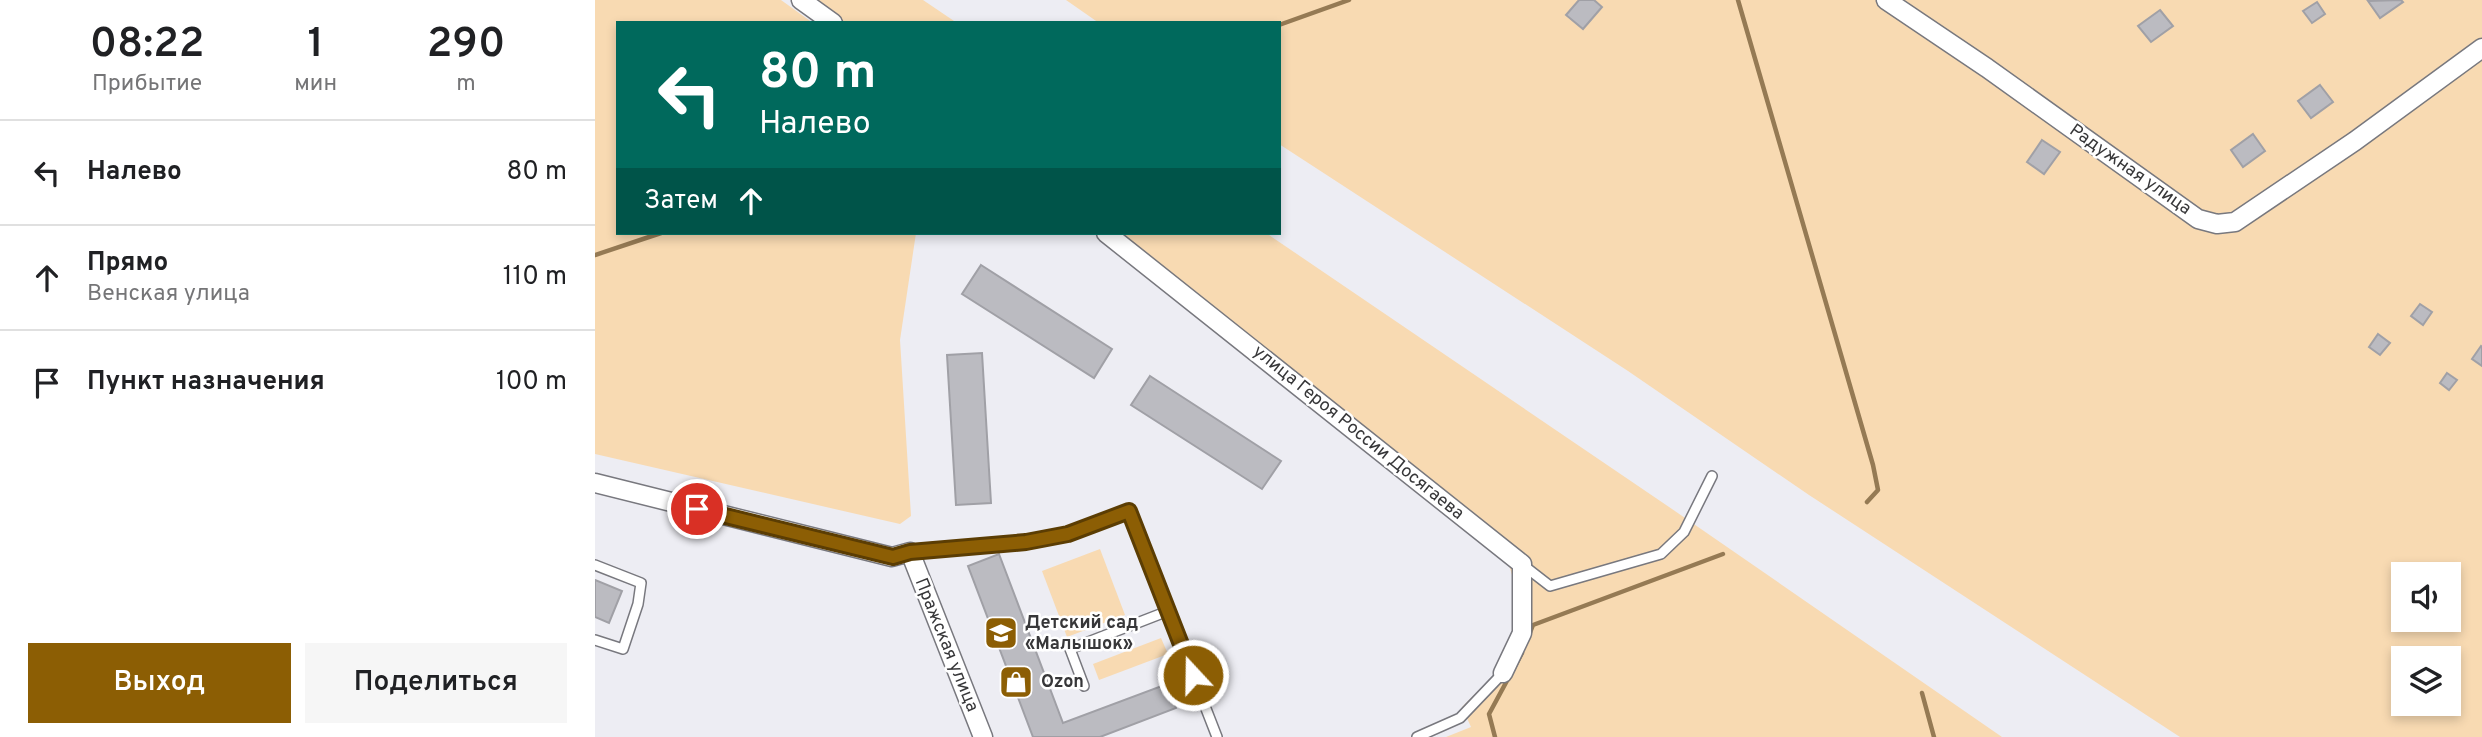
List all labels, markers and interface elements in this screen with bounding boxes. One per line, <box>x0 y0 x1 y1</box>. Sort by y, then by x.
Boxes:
text: 08:22 <box>90 19 205 72</box>
text: 1 <box>307 19 324 72</box>
text: 290 <box>427 19 505 72</box>
text: 80 m <box>759 44 876 106</box>
icon: left <box>644 49 735 140</box>
text: Прибытие <box>92 70 202 99</box>
text: мин <box>294 70 337 99</box>
text: m <box>456 70 476 99</box>
text: Налево <box>759 105 871 145</box>
street label: Радужная улица <box>2064 119 2196 221</box>
icon: left <box>28 154 66 192</box>
text: Налево <box>87 156 182 189</box>
text: 80 m <box>507 156 567 189</box>
icon: ahead <box>732 182 770 220</box>
text: Затем <box>644 185 718 218</box>
text: Прямо <box>87 247 168 280</box>
icon: ahead <box>28 259 66 297</box>
text: 110 m <box>503 261 567 294</box>
text: Венская улица <box>87 280 250 309</box>
street label: улица Героя России Досягаева <box>1248 340 1468 526</box>
icon: arrive <box>28 364 66 402</box>
text: Пункт назначения <box>87 366 325 399</box>
text: 100 m <box>496 366 567 399</box>
pin <box>667 479 727 539</box>
icon: arrive <box>678 490 716 528</box>
map controls <box>2391 562 2461 716</box>
button: sound <box>2391 562 2461 632</box>
street label: Пражская улица <box>909 575 983 715</box>
place label: Детский сад «Малышок» <box>1025 612 1138 656</box>
school or university icon: Детский сад «Малышок» <box>982 614 1020 652</box>
position arrow <box>1156 638 1230 712</box>
button: Выход <box>28 643 291 723</box>
button: Поделиться <box>305 643 567 723</box>
button: layers <box>2391 646 2461 716</box>
shop icon: Ozon <box>997 663 1035 701</box>
place label: Ozon <box>1041 671 1084 694</box>

